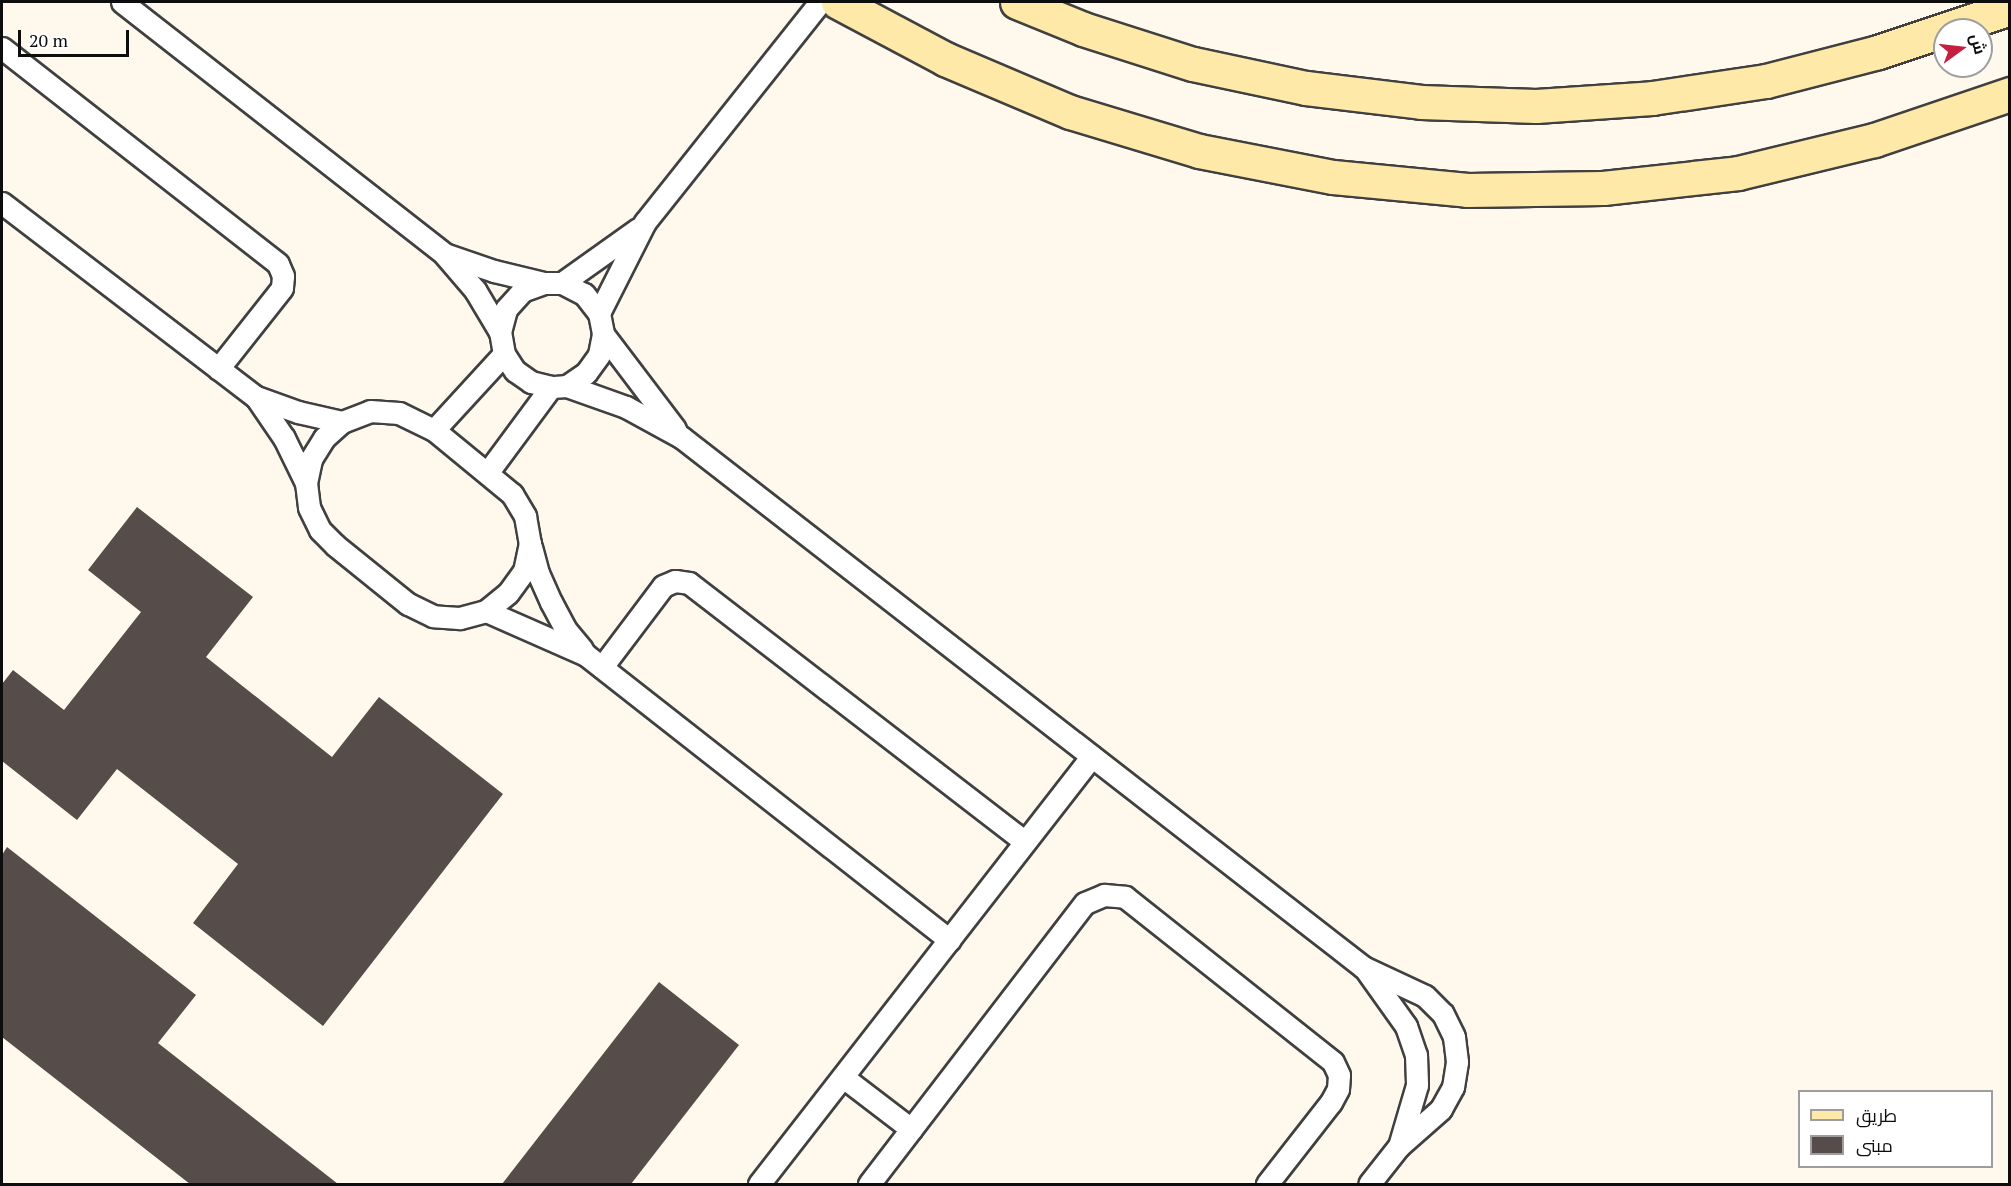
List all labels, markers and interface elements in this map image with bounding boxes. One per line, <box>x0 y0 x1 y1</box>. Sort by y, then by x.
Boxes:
scale bar <box>21 18 132 56</box>
north arrow <box>1933 18 1993 78</box>
text: 20 m <box>29 28 68 52</box>
text: ش <box>1965 31 1992 57</box>
legend <box>1798 1090 1993 1168</box>
text: طريق <box>1856 1103 1897 1127</box>
text: مبنى <box>1856 1133 1893 1157</box>

